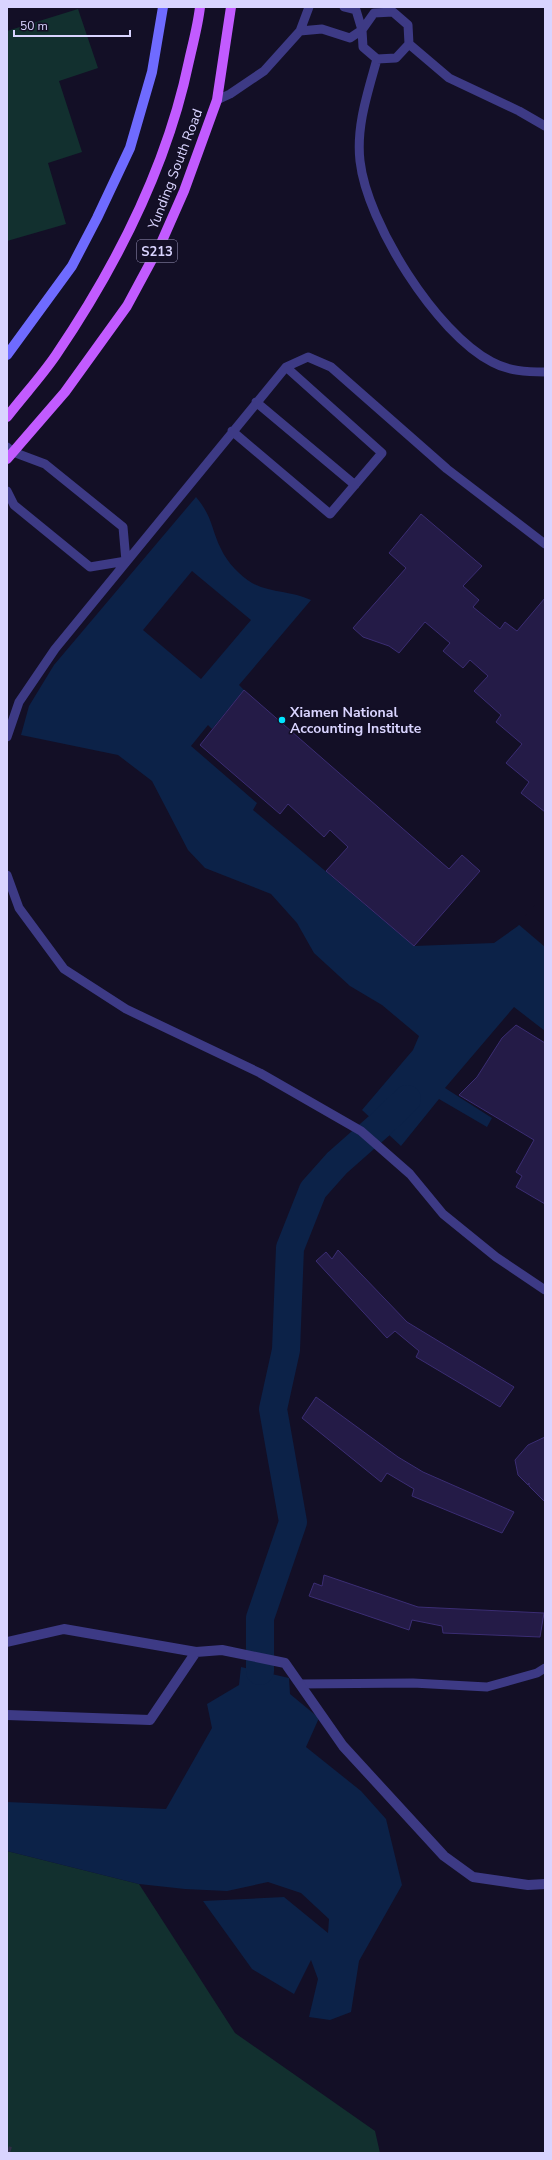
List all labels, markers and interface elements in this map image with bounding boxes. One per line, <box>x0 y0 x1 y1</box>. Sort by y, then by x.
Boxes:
scale bar <box>14 12 130 38</box>
text: 50 m <box>20 18 48 34</box>
street label: Yunding South Road <box>143 106 207 233</box>
road number: S213 <box>137 240 177 262</box>
place label: Xiamen National Accounting Institute <box>289 703 422 738</box>
marker: Xiamen National Accounting Institute <box>277 715 287 725</box>

